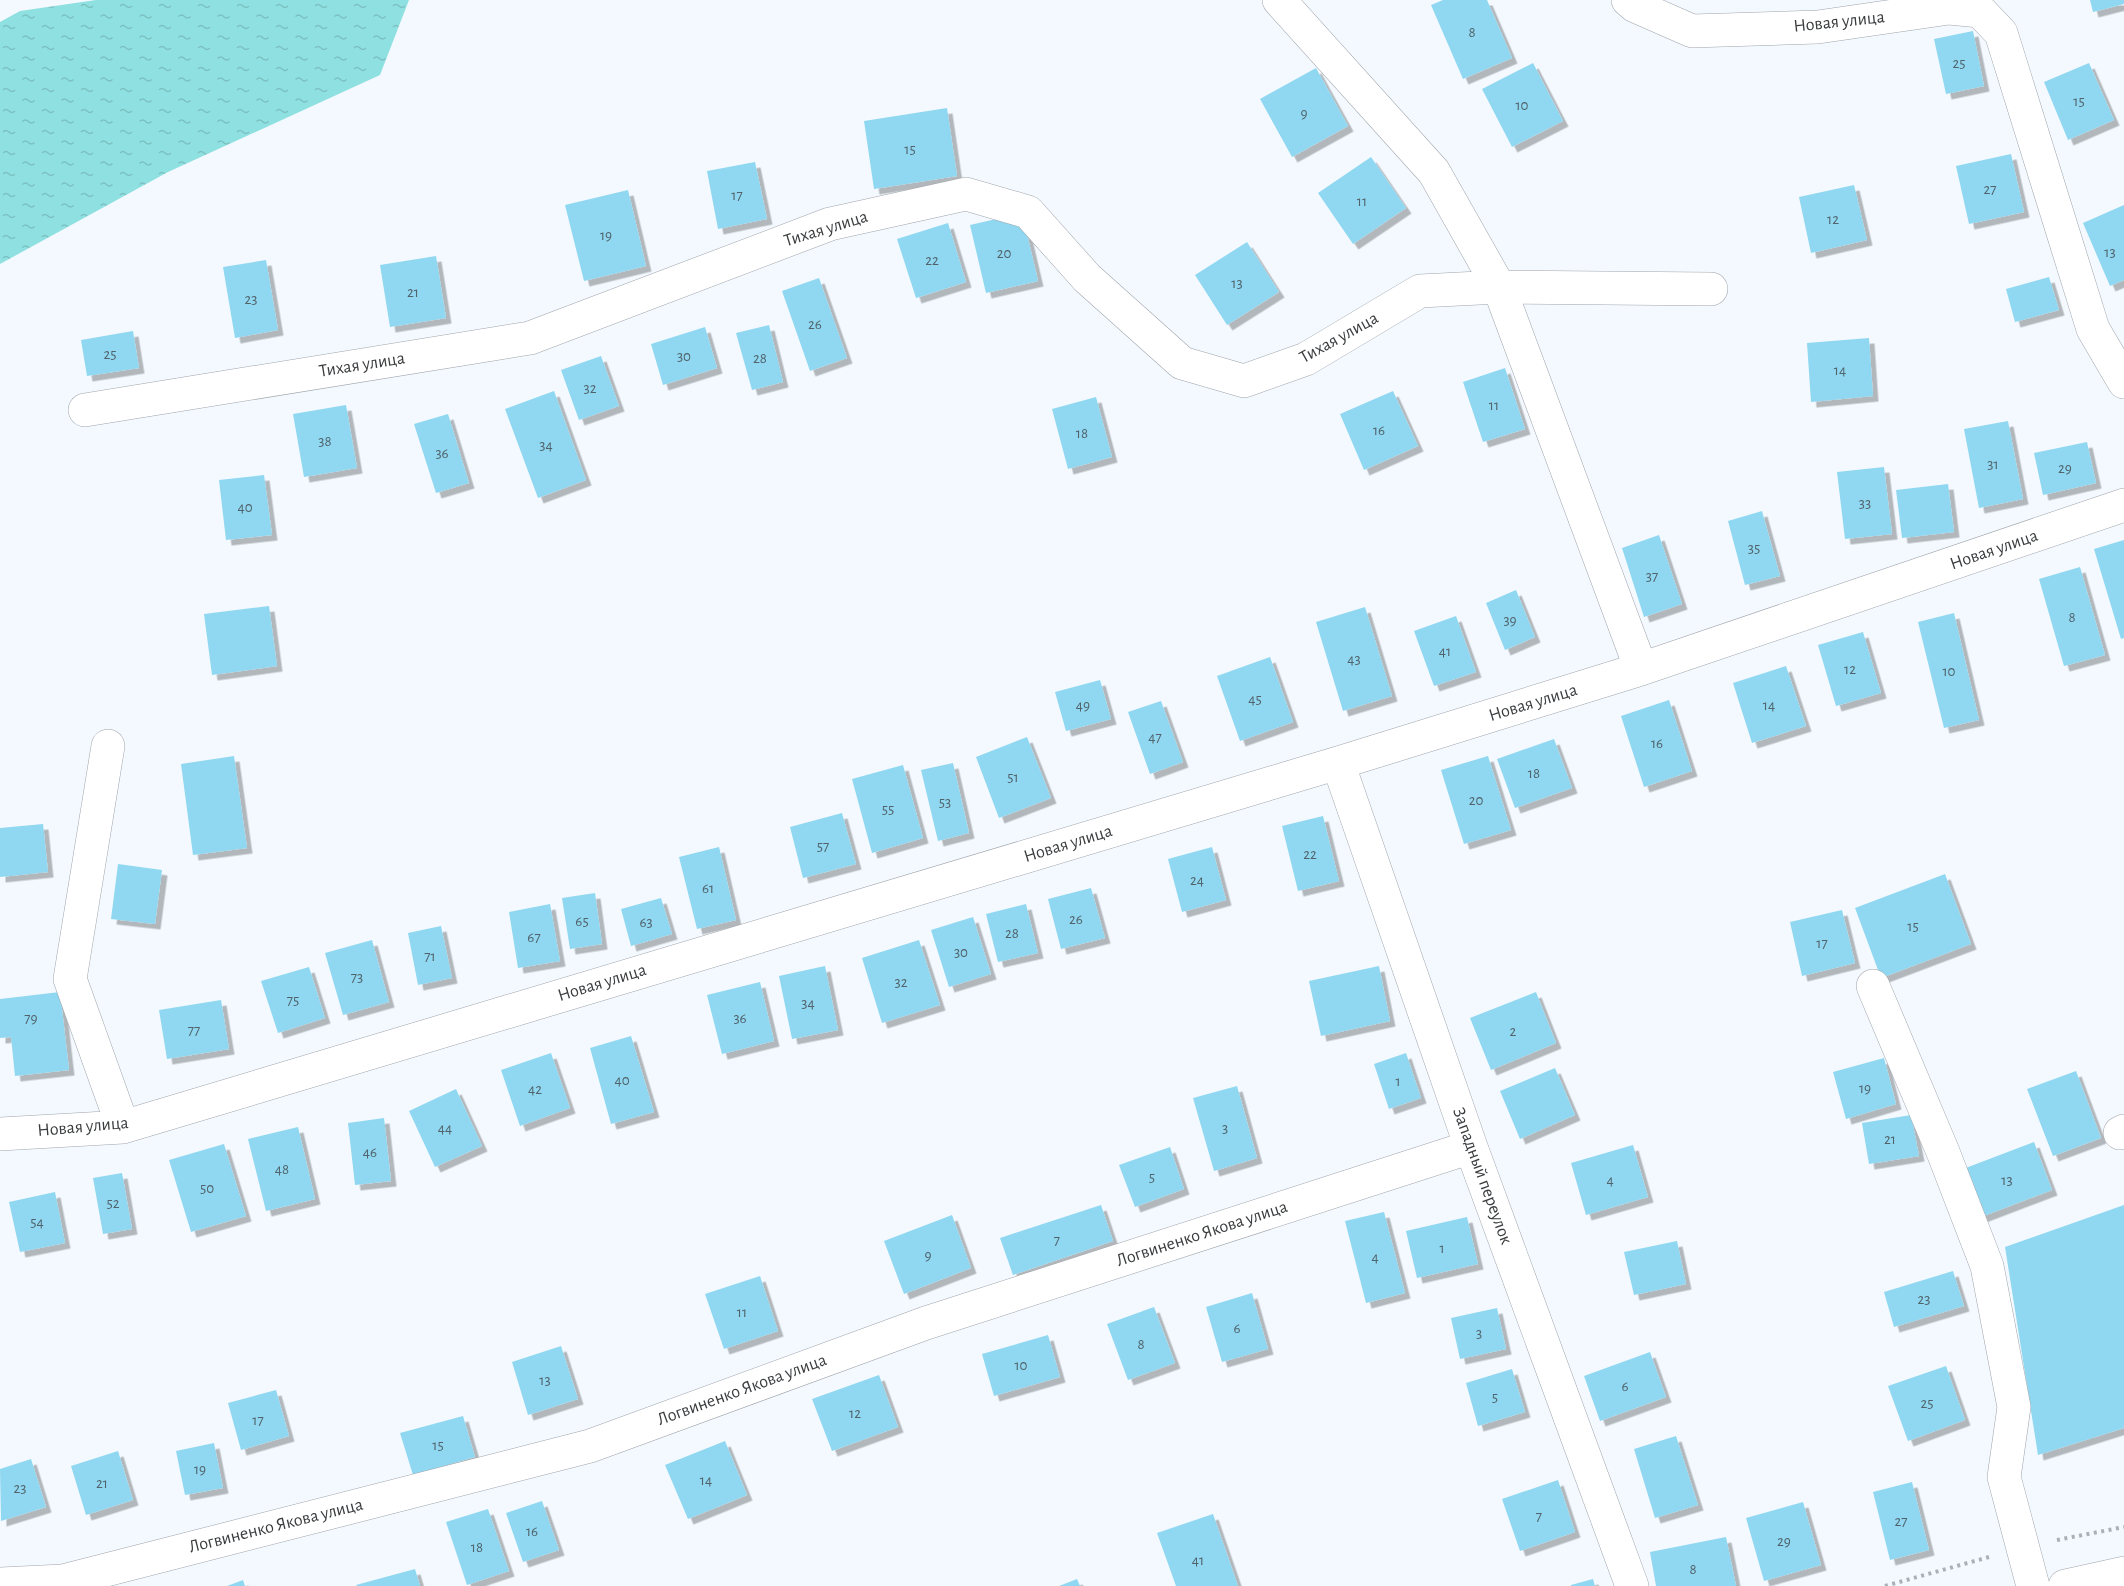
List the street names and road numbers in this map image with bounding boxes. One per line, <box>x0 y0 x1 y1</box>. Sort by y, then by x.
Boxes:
street label: Новая улица <box>1793 8 1885 36</box>
street label: Тихая улица <box>782 208 870 250</box>
street label: Тихая улица <box>1297 309 1381 367</box>
street label: Тихая улица <box>318 349 406 381</box>
street label: Новая улица <box>1948 527 2040 573</box>
street label: Новая улица <box>1487 681 1579 725</box>
street label: Новая улица <box>1022 822 1114 866</box>
street label: Новая улица <box>556 961 648 1005</box>
street label: Западный переулок <box>1449 1105 1515 1248</box>
street label: Новая улица <box>37 1114 129 1140</box>
street label: Логвиненко Якова улица <box>1114 1198 1290 1270</box>
street label: Логвиненко Якова улица <box>655 1351 829 1429</box>
street label: Логвиненко Якова улица <box>187 1496 365 1556</box>

